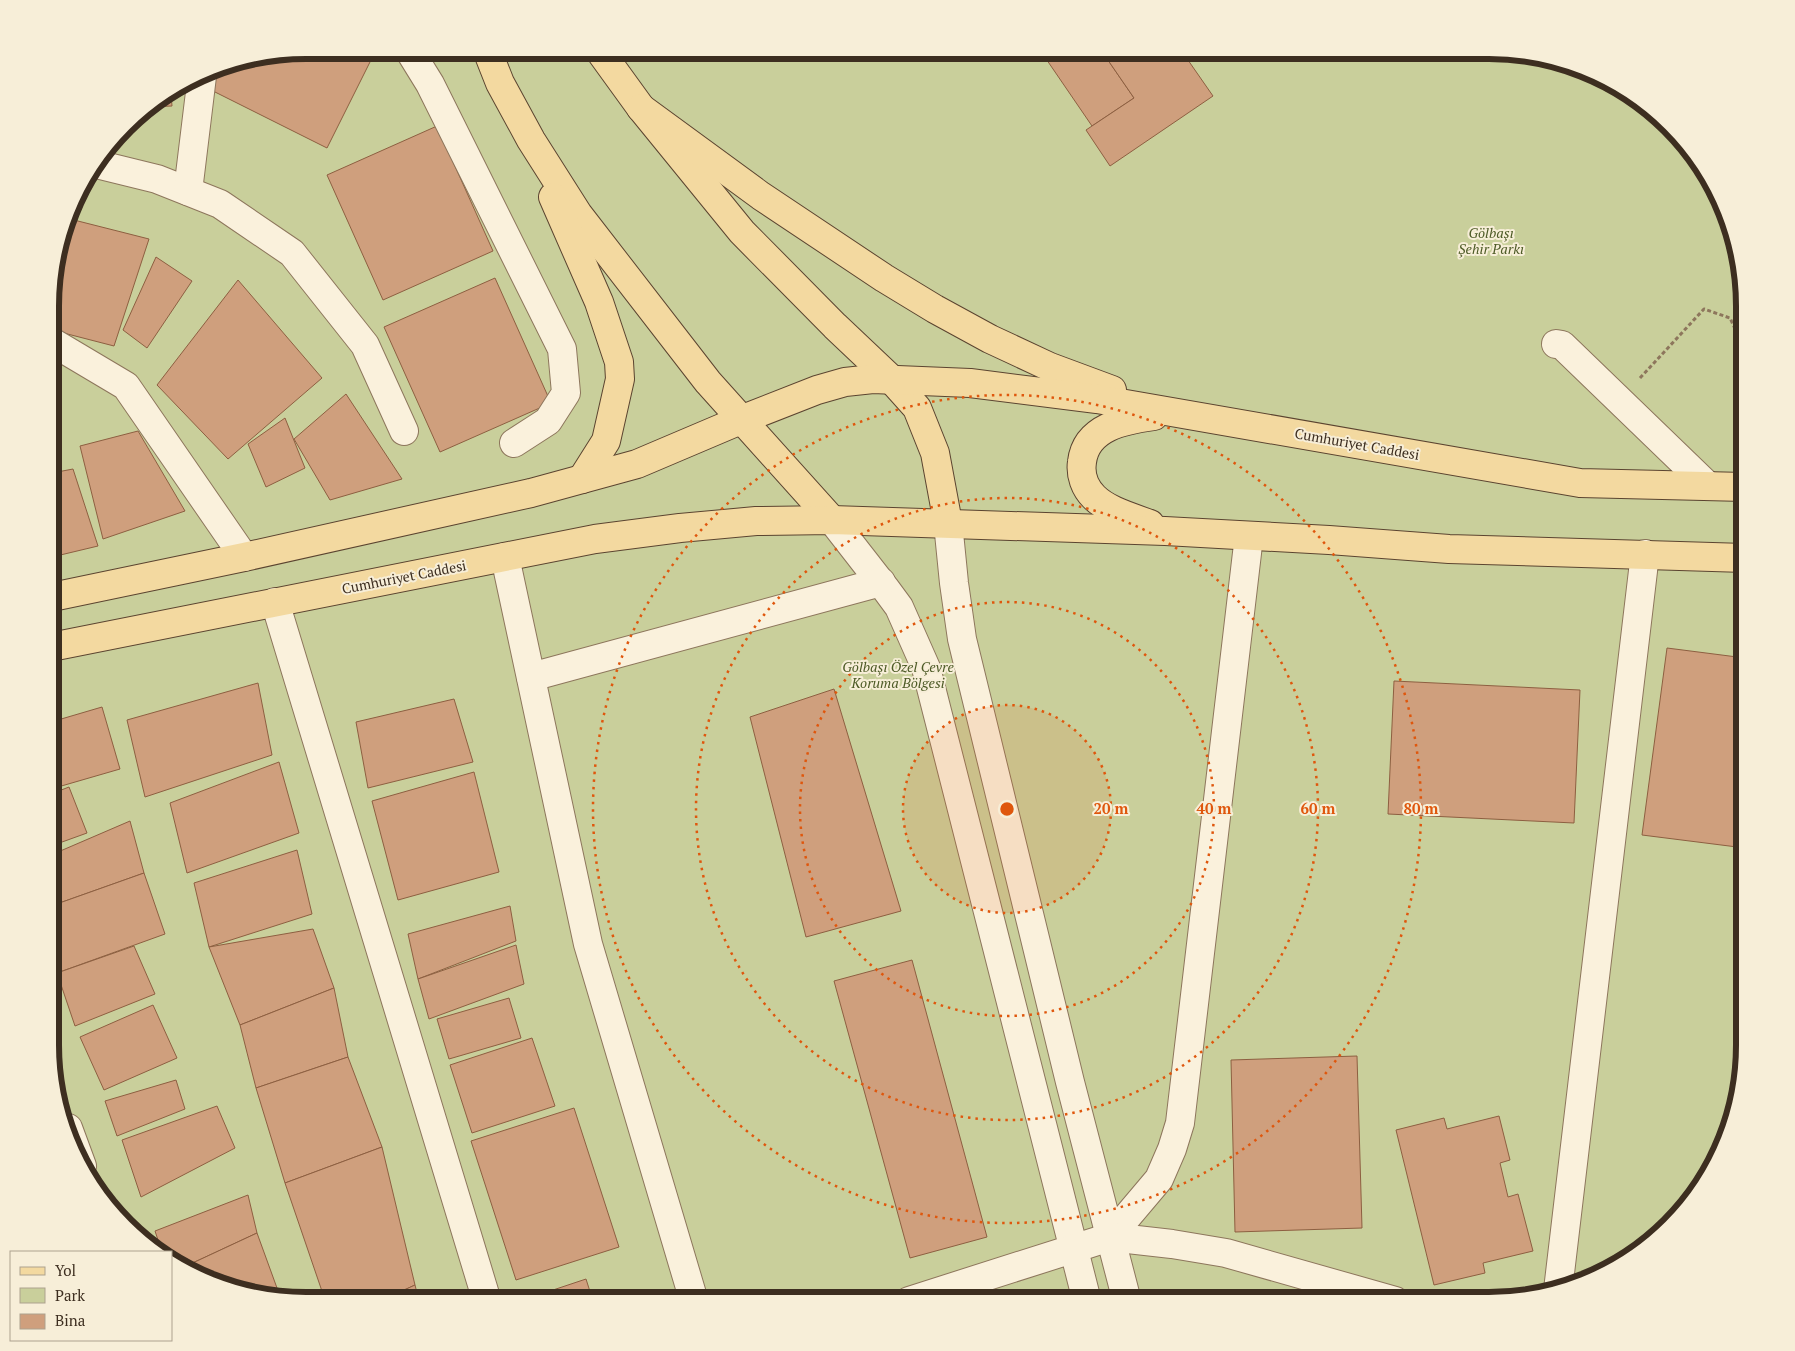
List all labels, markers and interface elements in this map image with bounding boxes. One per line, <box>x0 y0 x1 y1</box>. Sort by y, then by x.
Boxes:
park label: Gölbaşı Şehir Parkı <box>1458 223 1524 258</box>
street label: Cumhuriyet Caddesi <box>1293 423 1421 464</box>
street label: Cumhuriyet Caddesi <box>340 555 468 598</box>
park label: Gölbaşı Özel Çevre Koruma Bölgesi <box>842 657 954 692</box>
text: 20 m <box>1094 798 1129 818</box>
text: 40 m <box>1197 798 1232 818</box>
text: 60 m <box>1301 798 1336 818</box>
text: 80 m <box>1404 798 1439 818</box>
centre of rings <box>998 800 1016 818</box>
legend <box>10 1251 172 1341</box>
text: Yol <box>55 1260 76 1280</box>
text: Park <box>55 1285 85 1305</box>
text: Bina <box>55 1310 86 1330</box>

